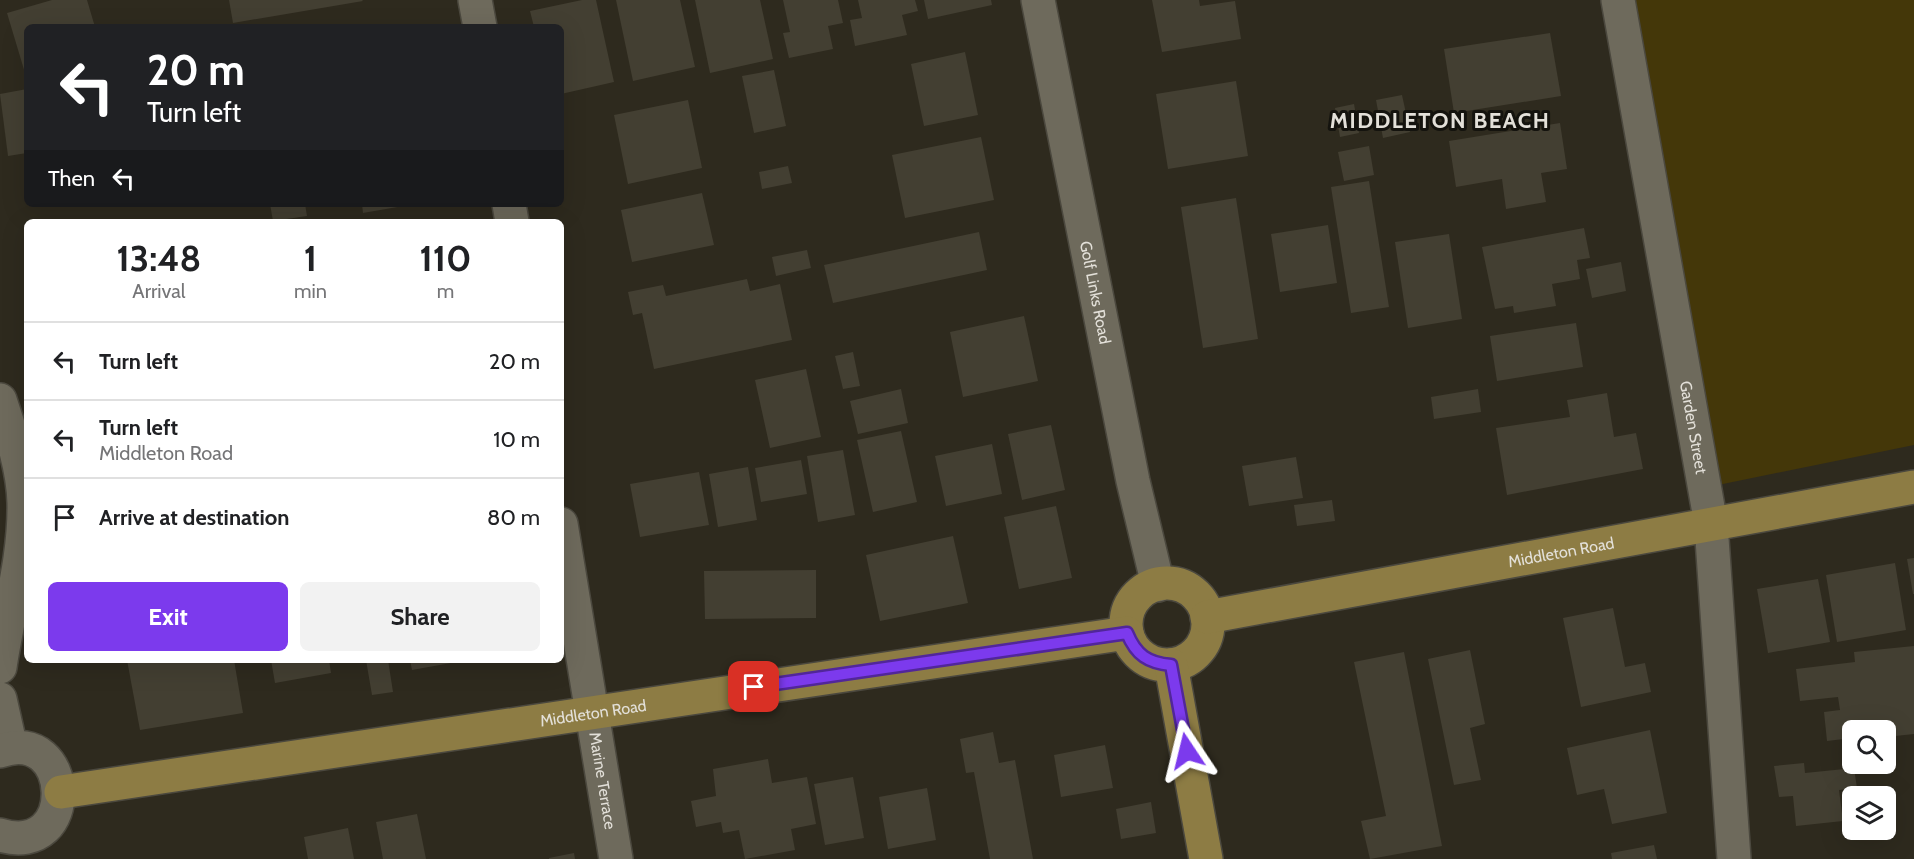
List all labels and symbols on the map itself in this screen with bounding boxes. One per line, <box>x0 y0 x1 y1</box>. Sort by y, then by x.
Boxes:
district label: MIDDLETON BEACH <box>1330 107 1550 134</box>
street label: Golf Links Road <box>1076 239 1115 346</box>
street label: Garden Street <box>1676 379 1712 476</box>
street label: Middleton Road <box>1507 533 1616 571</box>
pin <box>728 661 779 712</box>
street label: Middleton Road <box>539 695 648 730</box>
position arrow <box>1155 719 1219 783</box>
street label: Marine Terrace <box>586 730 620 831</box>

